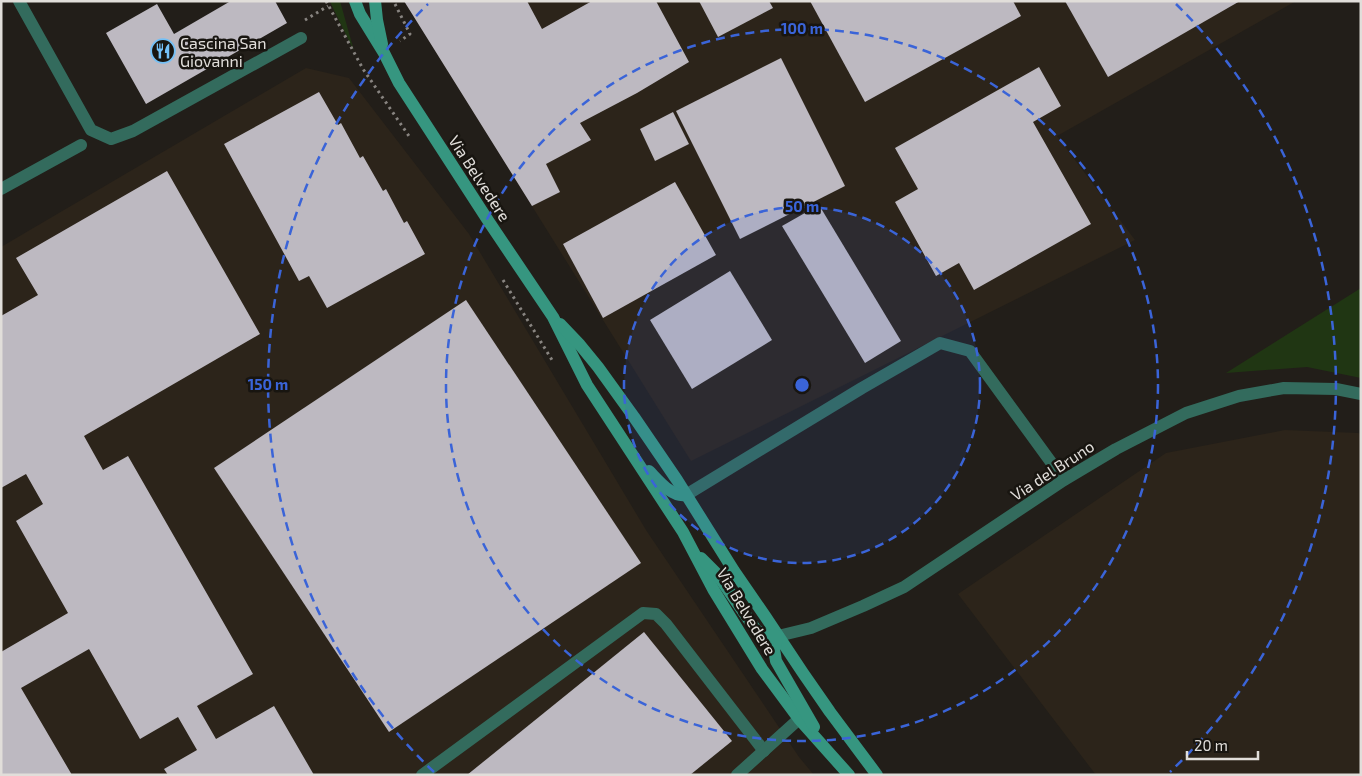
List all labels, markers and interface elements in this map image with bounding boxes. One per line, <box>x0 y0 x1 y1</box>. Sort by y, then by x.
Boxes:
text: 100 m <box>781 19 823 37</box>
place label: Cascina San Giovanni <box>180 33 267 70</box>
restaurant icon: Cascina San Giovanni <box>150 38 176 64</box>
street label: Via Belvedere <box>445 132 515 224</box>
text: 50 m <box>785 197 819 215</box>
text: 150 m <box>248 375 288 393</box>
centre of rings <box>793 376 811 394</box>
street label: Via del Bruno <box>1007 436 1097 504</box>
street label: Via Belvedere <box>713 564 781 658</box>
scale bar <box>1187 728 1258 760</box>
text: 20 m <box>1194 736 1228 754</box>

